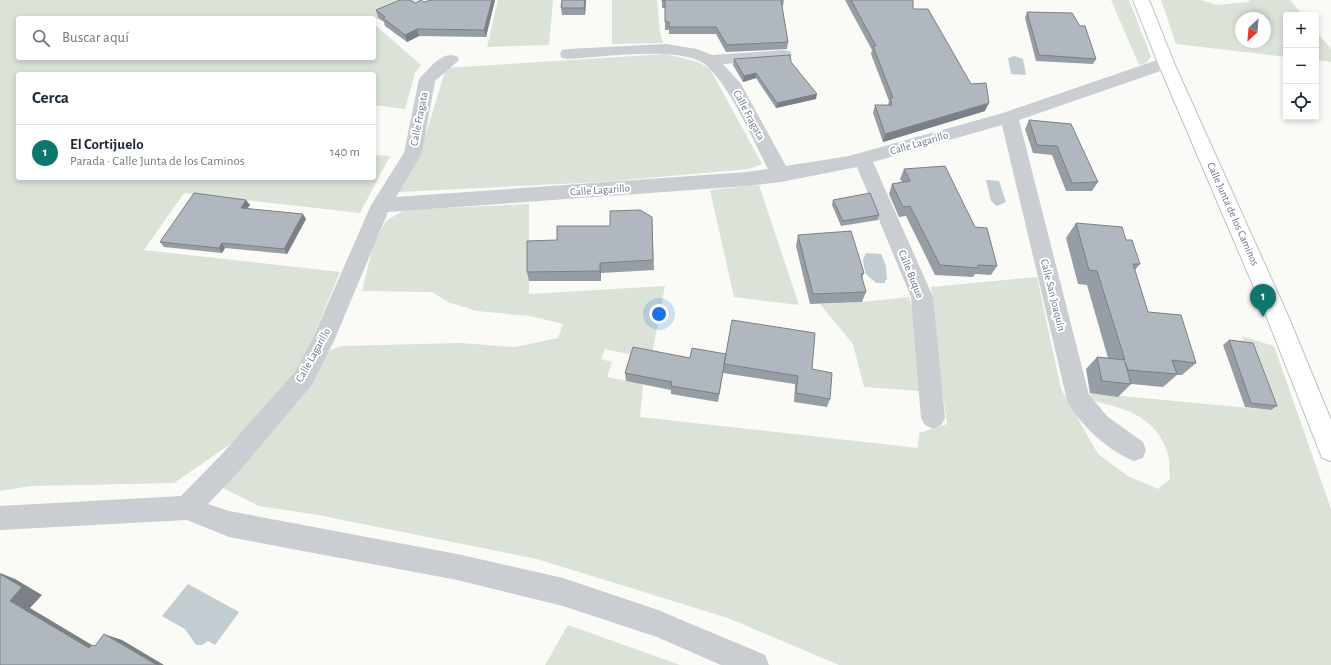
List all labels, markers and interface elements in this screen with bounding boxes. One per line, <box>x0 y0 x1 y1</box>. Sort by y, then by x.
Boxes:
north arrow <box>1235 12 1271 48</box>
map controls <box>1283 12 1319 120</box>
button: + <box>1283 12 1319 48</box>
search box <box>16 16 376 60</box>
icon: search <box>30 27 52 49</box>
text: Buscar aquí <box>62 30 129 45</box>
button: − <box>1283 48 1319 84</box>
button: locate <box>1283 84 1319 120</box>
street label: Calle Fragata <box>731 88 767 142</box>
text: Cerca <box>32 89 69 106</box>
street label: Calle Fragata <box>408 91 430 147</box>
street label: Calle Lagarillo <box>889 129 949 157</box>
text: El Cortijuelo <box>70 137 144 152</box>
text: 1 <box>43 146 47 159</box>
text: 140 m <box>330 146 360 159</box>
text: Parada · Calle Junta de los Caminos <box>70 155 245 168</box>
street label: Calle Junta de los Caminos <box>1205 161 1261 267</box>
street label: Calle Lagarillo <box>570 182 630 198</box>
street label: Calle Buque <box>896 248 926 300</box>
street label: Calle San Joaquín <box>1039 258 1067 332</box>
pin: 1 <box>1250 284 1276 317</box>
your location <box>649 304 669 324</box>
street label: Calle Lagarillo <box>294 326 332 384</box>

